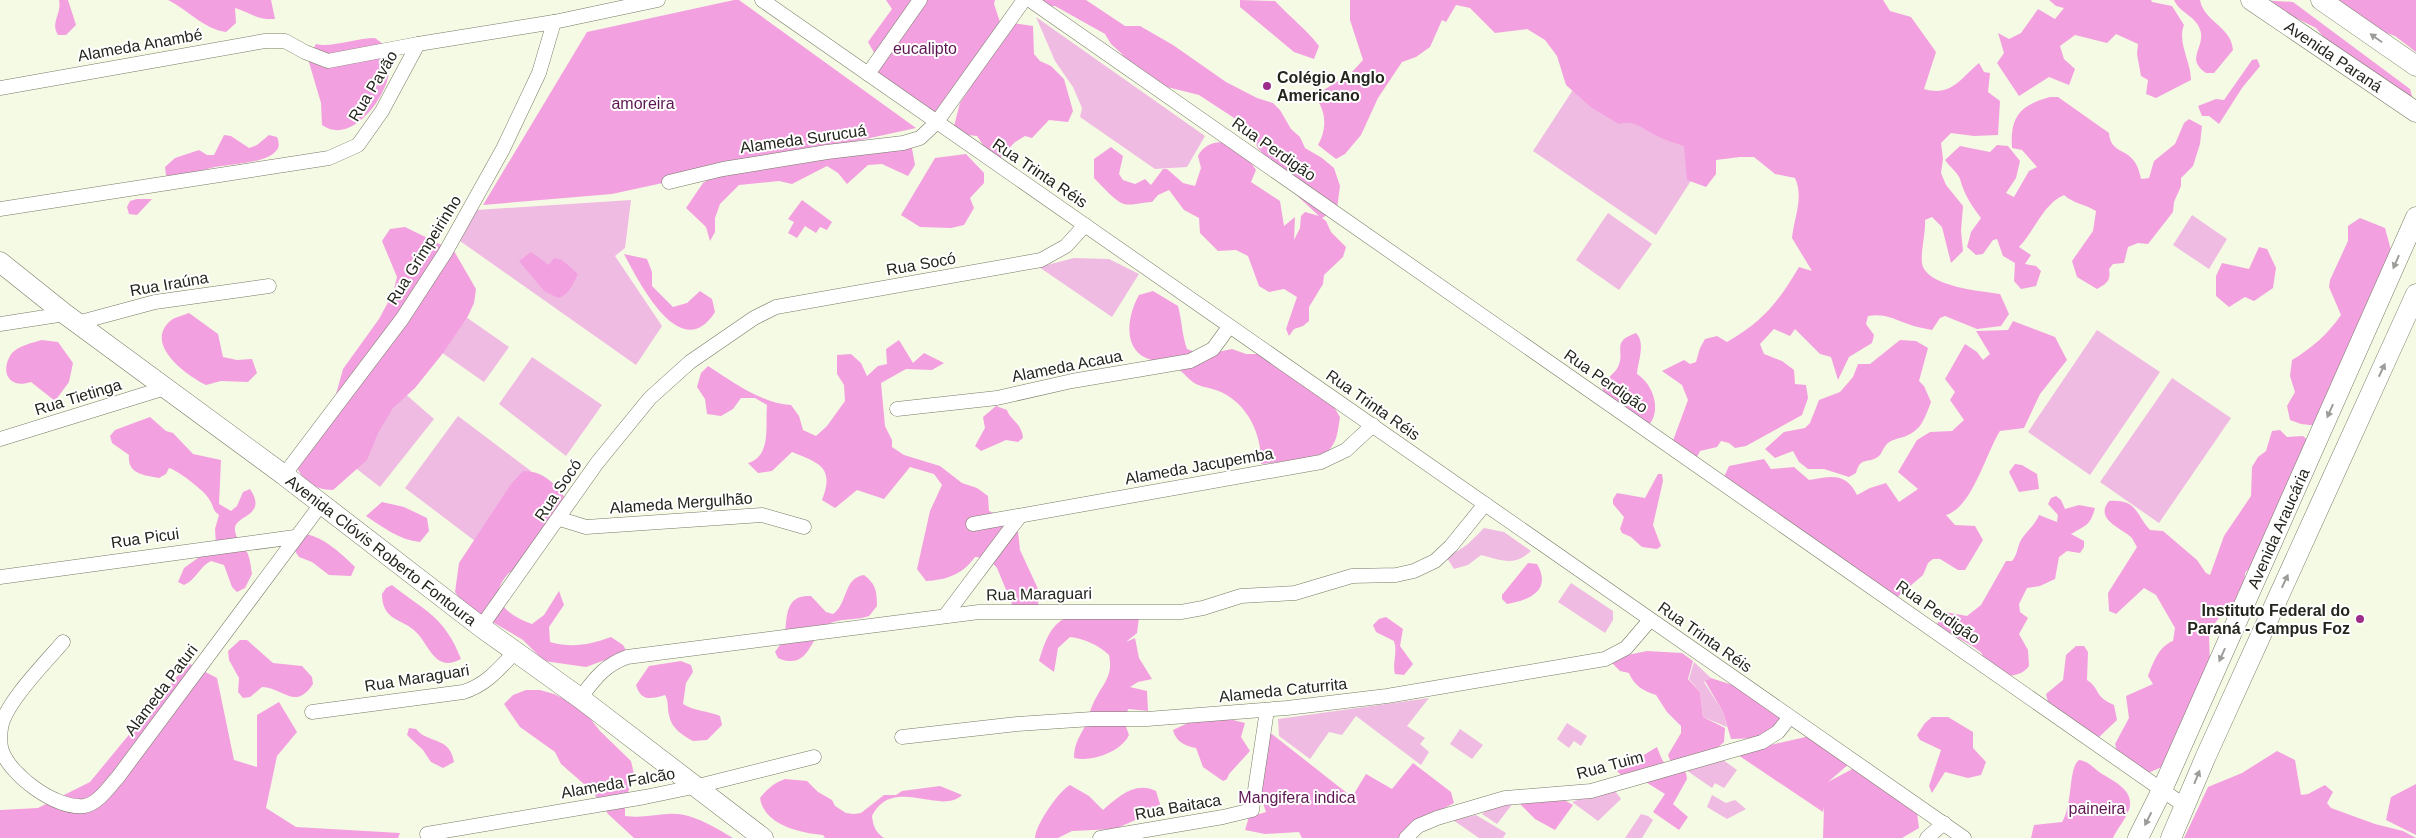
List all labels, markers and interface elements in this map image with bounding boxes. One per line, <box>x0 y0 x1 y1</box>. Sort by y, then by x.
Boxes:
street label: Avenida Paraná <box>2282 17 2386 95</box>
street label: Alameda Anambé <box>76 26 204 64</box>
one-way arrow <box>2369 33 2383 43</box>
park label: eucalipto <box>893 40 957 57</box>
street label: Rua Pavão <box>345 48 401 124</box>
place label: Colégio Anglo Americano <box>1277 69 1385 104</box>
marker: Colégio Anglo Americano <box>1261 80 1273 92</box>
park label: amoreira <box>611 95 675 112</box>
street label: Rua Perdigão <box>1229 114 1319 184</box>
street label: Alameda Surucuá <box>739 122 867 156</box>
street label: Rua Trinta Réis <box>990 135 1090 211</box>
street label: Rua Grimpeirinho <box>384 192 464 308</box>
street label: Rua Socó <box>885 250 957 278</box>
one-way arrow <box>2392 255 2400 269</box>
street label: Rua Iraúna <box>129 269 210 299</box>
street label: Rua Perdigão <box>1561 346 1651 416</box>
street label: Alameda Acaua <box>1010 347 1124 385</box>
one-way arrow <box>2378 363 2386 377</box>
street label: Rua Trinta Réis <box>1323 366 1423 444</box>
street label: Rua Tietinga <box>33 376 124 418</box>
one-way arrow <box>2326 404 2334 418</box>
street label: Alameda Jacupemba <box>1124 445 1275 487</box>
street label: Rua Socó <box>531 456 585 524</box>
street label: Avenida Araucária <box>2244 465 2312 591</box>
street label: Avenida Clóvis Roberto Fontoura <box>283 471 480 629</box>
street label: Alameda Mergulhão <box>609 490 753 516</box>
street label: Rua Picui <box>110 525 180 551</box>
one-way arrow <box>2281 574 2289 588</box>
street label: Rua Perdigão <box>1893 577 1983 647</box>
street label: Rua Maraguari <box>986 585 1092 603</box>
street label: Rua Trinta Réis <box>1655 598 1755 676</box>
place label: Instituto Federal do Paraná - Campus Foz <box>2187 602 2350 637</box>
marker: Instituto Federal do Paraná - Campus Foz <box>2354 613 2366 625</box>
street label: Alameda Paturi <box>121 641 201 739</box>
one-way arrow <box>2217 648 2225 662</box>
street label: Rua Maraguari <box>363 661 471 695</box>
street label: Alameda Caturrita <box>1218 675 1348 705</box>
street label: Rua Tuim <box>1575 748 1645 782</box>
street label: Alameda Falcão <box>560 765 677 801</box>
one-way arrow <box>2193 769 2201 784</box>
park label: Mangifera indica <box>1238 789 1356 806</box>
street label: Rua Baitaca <box>1134 791 1222 823</box>
park label: paineira <box>2069 800 2126 817</box>
one-way arrow <box>2144 812 2152 826</box>

